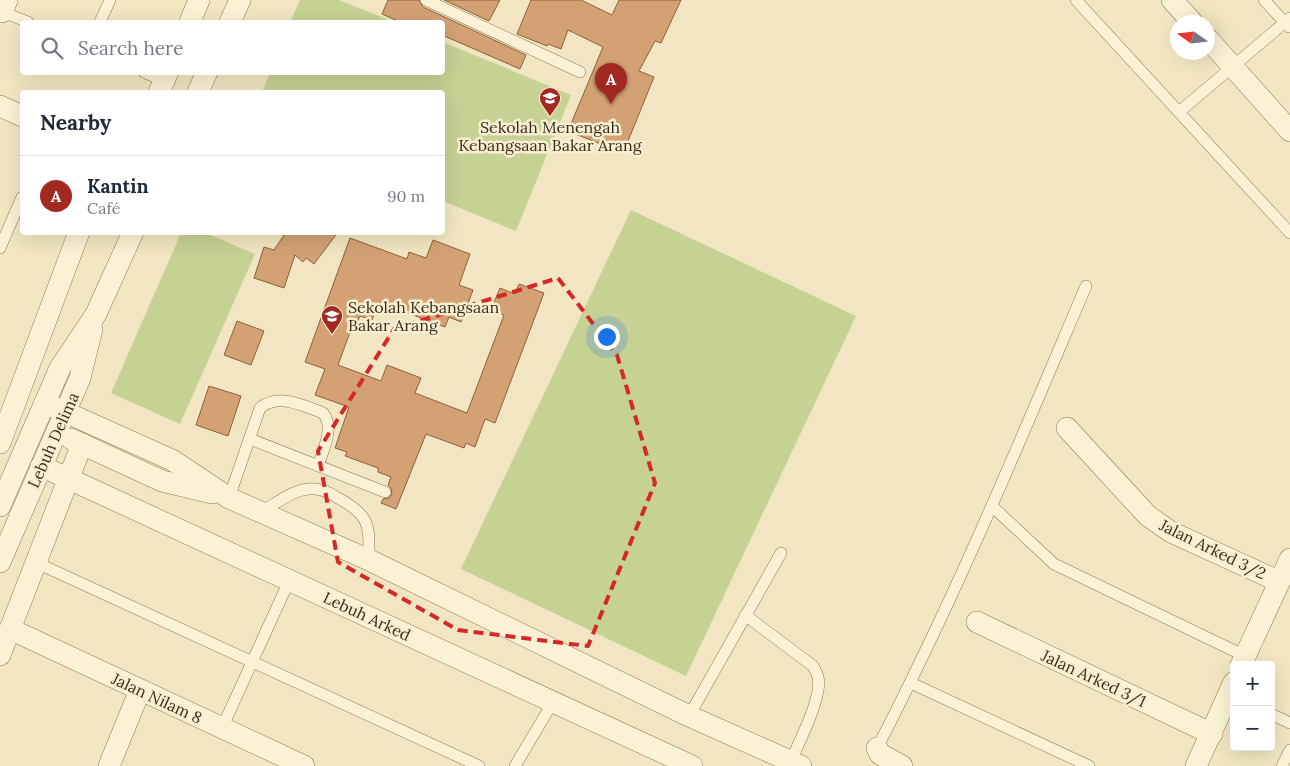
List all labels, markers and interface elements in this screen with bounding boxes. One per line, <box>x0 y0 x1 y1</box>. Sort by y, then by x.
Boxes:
north arrow <box>1170 15 1215 60</box>
search box <box>20 20 445 75</box>
icon: search <box>38 34 66 62</box>
text: Search here <box>78 36 184 60</box>
pin: A <box>595 63 627 104</box>
school or university icon: Sekolah Menengah Kebangsaan Bakar Arang <box>538 86 562 117</box>
text: Nearby <box>40 109 111 136</box>
place label: Sekolah Menengah Kebangsaan Bakar Arang <box>458 117 643 155</box>
text: Kantin <box>87 174 149 198</box>
text: A <box>51 186 61 206</box>
text: 90 m <box>387 186 425 206</box>
text: Café <box>87 198 120 218</box>
place label: Sekolah Kebangsaan Bakar Arang <box>348 297 499 335</box>
school or university icon: Sekolah Kebangsaan Bakar Arang <box>320 304 344 335</box>
your location <box>594 324 620 350</box>
street label: Lebuh Delima <box>23 389 83 491</box>
street label: Jalan Arked 3/2 <box>1155 514 1270 584</box>
street label: Lebuh Arked <box>320 587 414 645</box>
street label: Jalan Arked 3/1 <box>1037 645 1150 712</box>
map controls <box>1230 661 1275 751</box>
button: + <box>1230 661 1275 706</box>
street label: Jalan Nilam 8 <box>108 668 205 728</box>
button: − <box>1230 706 1275 751</box>

